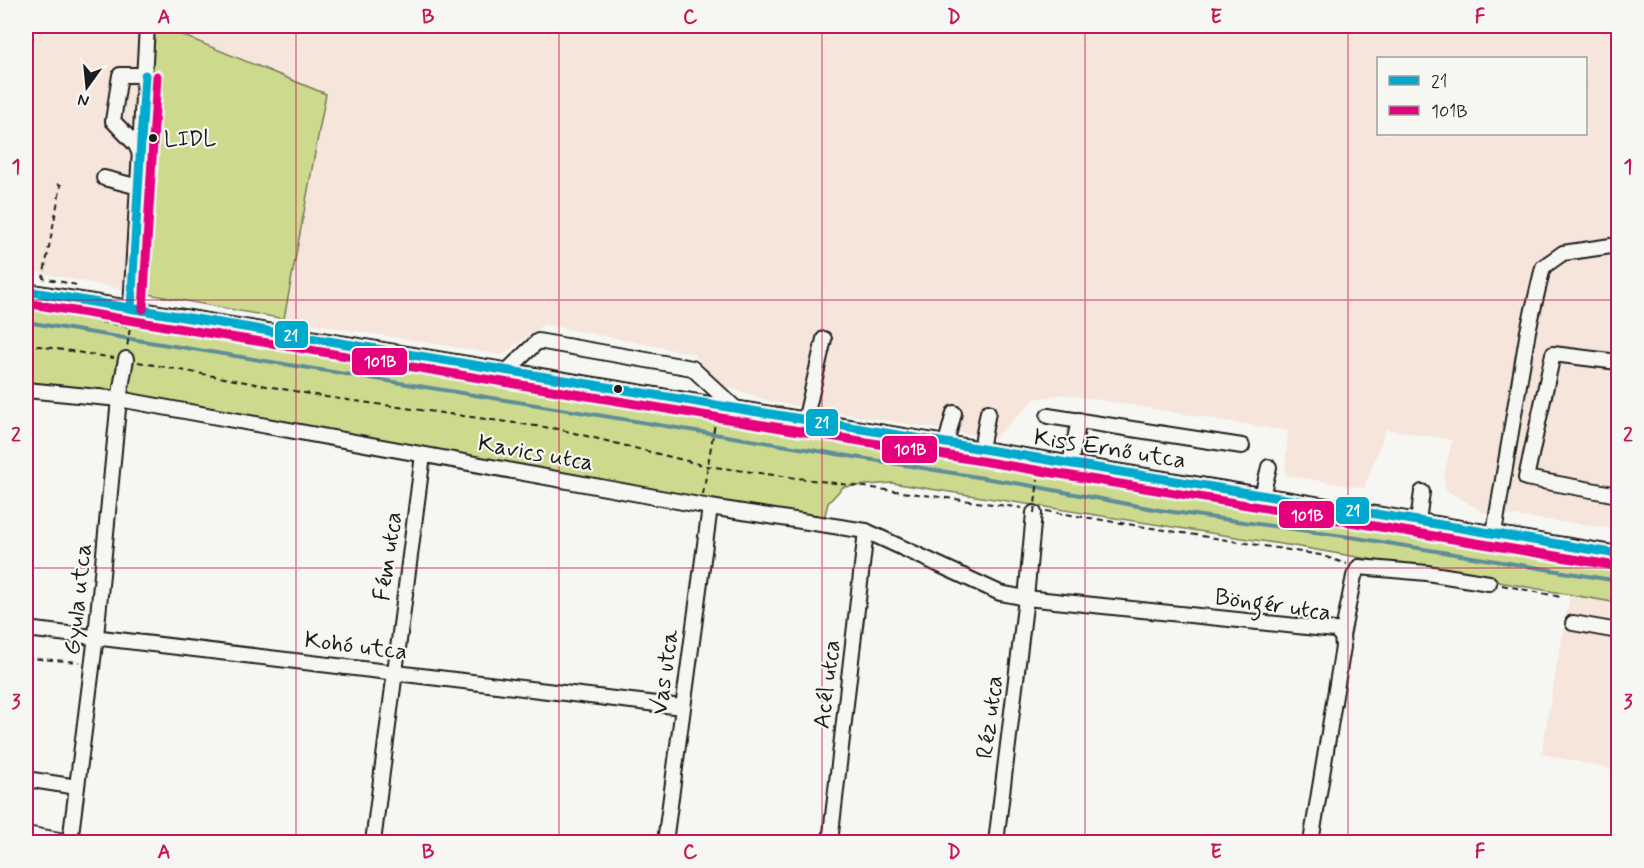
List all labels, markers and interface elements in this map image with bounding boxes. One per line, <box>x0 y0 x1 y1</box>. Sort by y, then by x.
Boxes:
text: A <box>157 4 171 31</box>
text: B <box>422 4 435 31</box>
text: C <box>683 4 698 31</box>
text: D <box>947 4 961 31</box>
text: E <box>1210 4 1222 31</box>
text: F <box>1475 4 1486 31</box>
north arrow <box>57 57 117 117</box>
legend <box>1377 57 1587 135</box>
text: 21 <box>1431 70 1448 94</box>
text: N <box>76 89 91 112</box>
text: 101B <box>1431 100 1468 124</box>
place label: LIDL <box>164 126 217 154</box>
marker: LIDL <box>147 132 159 144</box>
text: 1 <box>12 154 20 181</box>
text: 1 <box>1624 154 1632 181</box>
line badge: 21 <box>274 320 309 349</box>
text: 21 <box>284 326 298 347</box>
line badge: 101B <box>351 347 408 376</box>
text: 101B <box>364 352 396 373</box>
unlabelled marker <box>612 383 624 395</box>
line badge: 21 <box>805 408 839 437</box>
text: 21 <box>815 413 829 434</box>
text: 2 <box>11 422 21 449</box>
street label: Kiss Ernő utca <box>1032 422 1188 477</box>
text: 2 <box>1623 422 1633 449</box>
street label: Kavics utca <box>475 428 596 479</box>
line badge: 101B <box>881 435 938 464</box>
text: 101B <box>894 440 926 461</box>
line badge: 21 <box>1335 496 1370 525</box>
line badge: 101B <box>1278 500 1335 529</box>
text: 21 <box>1346 501 1360 522</box>
text: 101B <box>1291 506 1323 527</box>
street label: Fém utca <box>367 510 410 603</box>
street label: Gyula utca <box>57 542 100 657</box>
street label: Böngér utca <box>1212 582 1333 632</box>
street label: Kohó utca <box>303 625 409 668</box>
street label: Vas utca <box>644 627 687 717</box>
street label: Acél utca <box>807 638 848 730</box>
street label: Réz utca <box>970 674 1011 761</box>
text: 3 <box>11 689 21 716</box>
text: 3 <box>1623 689 1633 716</box>
text: A <box>157 839 171 866</box>
text: B <box>422 839 435 866</box>
text: C <box>683 839 698 866</box>
text: D <box>947 839 961 866</box>
text: E <box>1210 839 1222 866</box>
text: F <box>1475 839 1486 866</box>

